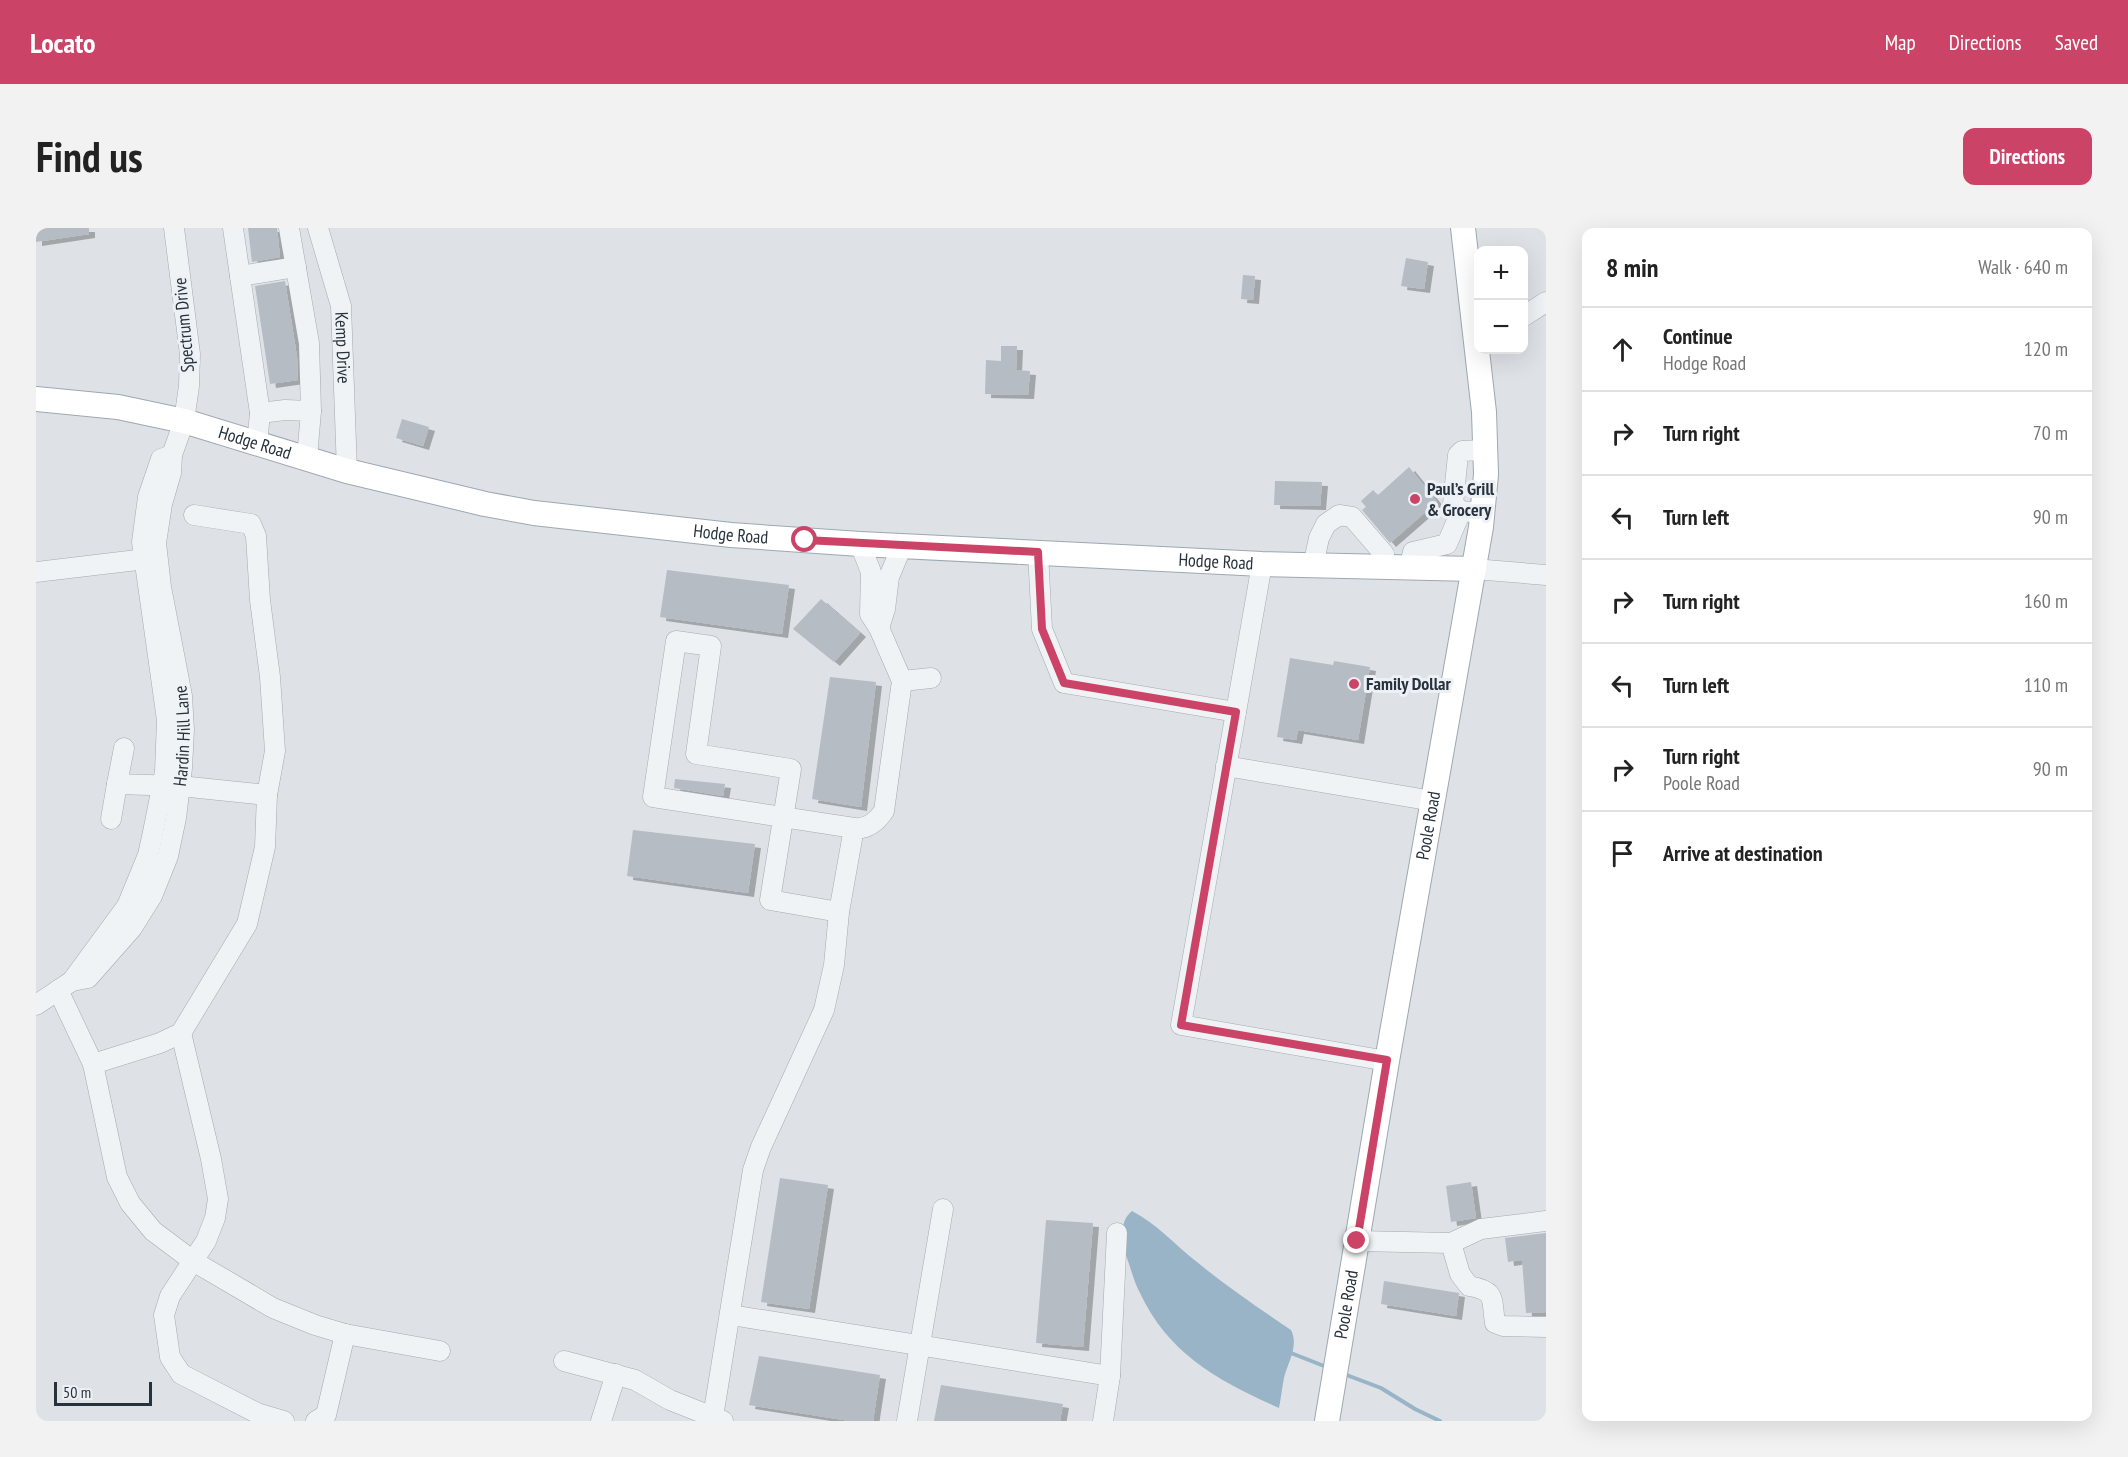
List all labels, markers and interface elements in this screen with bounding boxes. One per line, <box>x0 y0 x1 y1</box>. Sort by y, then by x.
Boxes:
text: Locato <box>30 24 96 61</box>
text: Map <box>1885 29 1916 56</box>
text: Directions <box>1949 29 2022 56</box>
text: Saved <box>2055 29 2098 56</box>
button: Directions <box>1963 128 2092 185</box>
text: Find us <box>36 129 143 184</box>
map controls <box>1474 246 1528 354</box>
button: + <box>1474 246 1528 300</box>
text: 8 min <box>1606 251 1659 284</box>
text: Walk · 640 m <box>1978 254 2068 280</box>
street label: Spectrum Drive <box>168 277 199 373</box>
button: − <box>1474 300 1528 354</box>
street label: Kemp Drive <box>330 311 356 384</box>
text: Continue <box>1663 322 1733 350</box>
icon: ahead <box>1606 333 1639 366</box>
text: 120 m <box>2024 336 2068 362</box>
text: Hodge Road <box>1663 350 1746 376</box>
icon: right <box>1606 417 1639 450</box>
text: Turn right <box>1663 419 1740 447</box>
street label: Hodge Road <box>216 420 294 464</box>
text: 70 m <box>2033 420 2068 446</box>
place label: Paul’s Grill & Grocery <box>1427 477 1495 521</box>
marker: Paul’s Grill & Grocery <box>1408 492 1422 506</box>
icon: left <box>1606 501 1639 534</box>
text: Turn left <box>1663 503 1729 531</box>
text: 90 m <box>2033 504 2068 530</box>
street label: Hodge Road <box>692 519 769 549</box>
route start <box>791 526 817 552</box>
street label: Hodge Road <box>1178 548 1254 575</box>
icon: right <box>1606 585 1639 618</box>
text: Turn right <box>1663 587 1740 615</box>
text: 160 m <box>2024 588 2068 614</box>
icon: left <box>1606 669 1639 702</box>
text: Turn left <box>1663 671 1729 699</box>
place label: Family Dollar <box>1366 672 1452 695</box>
text: 110 m <box>2024 672 2068 698</box>
marker: Family Dollar <box>1347 677 1361 691</box>
street label: Hardin Hill Lane <box>168 684 195 787</box>
text: Turn right <box>1663 742 1740 770</box>
icon: right <box>1606 753 1639 786</box>
text: 90 m <box>2033 756 2068 782</box>
text: Poole Road <box>1663 770 1740 796</box>
street label: Poole Road <box>1411 789 1445 862</box>
icon: arrive <box>1606 837 1639 870</box>
text: Arrive at destination <box>1663 839 1823 867</box>
route end <box>1343 1227 1369 1253</box>
street label: Poole Road <box>1329 1268 1363 1341</box>
scale bar <box>54 1379 152 1406</box>
text: 50 m <box>63 1382 91 1402</box>

